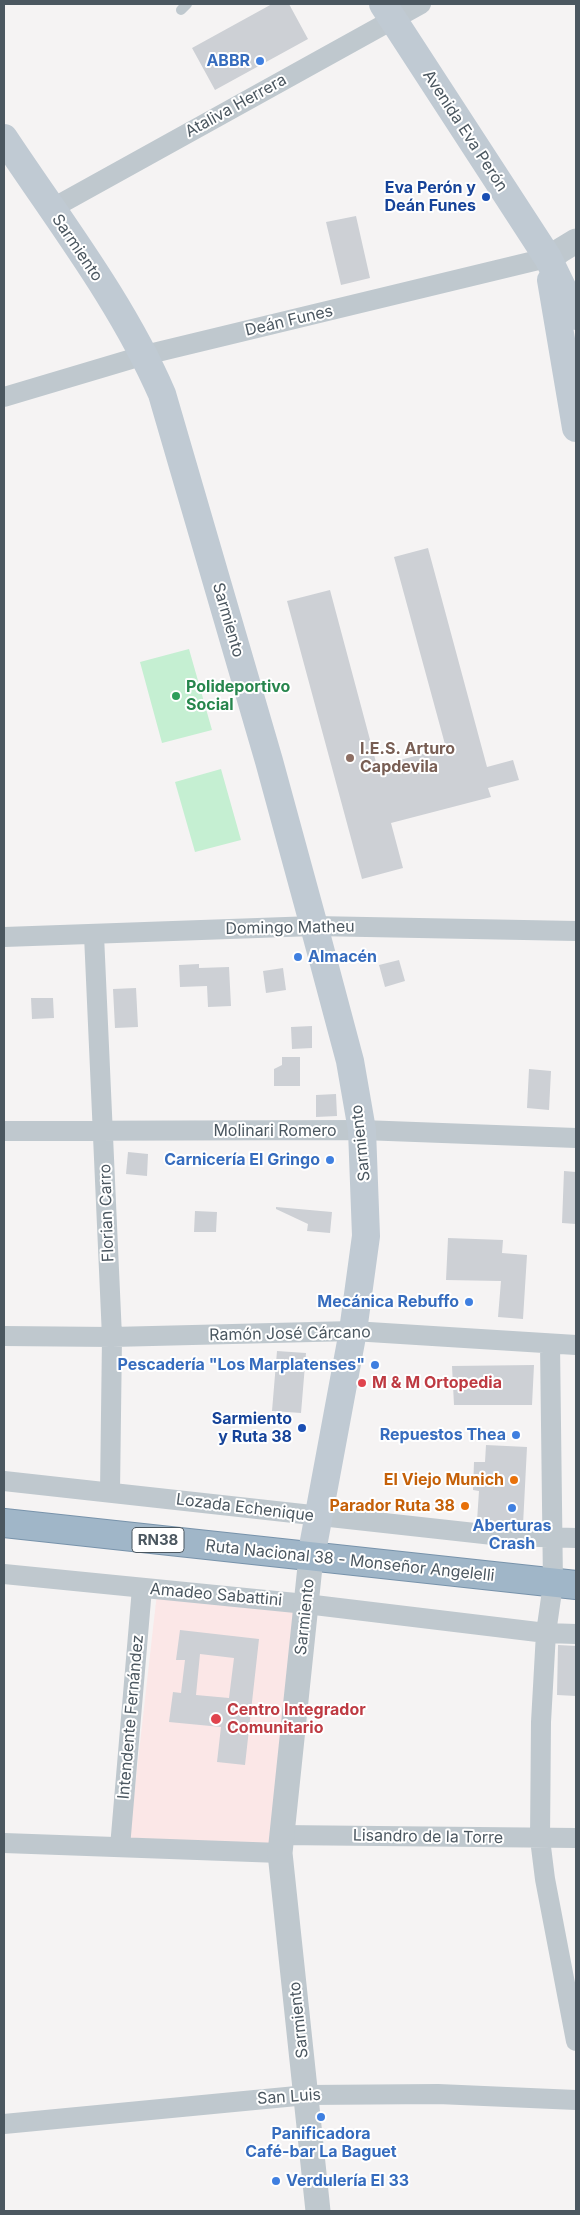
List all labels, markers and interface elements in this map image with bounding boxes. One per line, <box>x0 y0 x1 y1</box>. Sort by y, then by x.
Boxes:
place label: ABBR <box>206 51 250 71</box>
marker: ABBR <box>254 55 266 67</box>
street label: Avenida Eva Perón <box>419 67 511 195</box>
street label: Ataliva Herrera <box>182 70 290 142</box>
place label: Eva Perón y Deán Funes <box>384 178 476 216</box>
marker: Eva Perón y Deán Funes <box>480 191 492 203</box>
street label: Sarmiento <box>48 211 106 285</box>
street label: Deán Funes <box>243 302 335 340</box>
street label: Sarmiento <box>208 580 248 660</box>
place label: Polideportivo Social <box>186 677 290 715</box>
marker: Polideportivo Social <box>170 690 182 702</box>
place label: I.E.S. Arturo Capdevila <box>360 739 455 777</box>
marker: I.E.S. Arturo Capdevila <box>344 752 356 764</box>
street label: Domingo Matheu <box>225 917 355 939</box>
place label: Almacén <box>308 947 377 967</box>
marker: Almacén <box>292 951 304 963</box>
street label: Sarmiento <box>347 1104 375 1182</box>
street label: Molinari Romero <box>213 1121 337 1141</box>
place label: Carnicería El Gringo <box>164 1150 320 1170</box>
marker: Carnicería El Gringo <box>324 1154 336 1166</box>
street label: Florian Carro <box>96 1164 118 1262</box>
place label: Mecánica Rebuffo <box>317 1292 459 1312</box>
marker: Mecánica Rebuffo <box>463 1296 475 1308</box>
street label: Ramón José Cárcano <box>209 1323 371 1345</box>
place label: Pescadería "Los Marplatenses" <box>117 1355 365 1375</box>
marker: Pescadería "Los Marplatenses" <box>369 1359 381 1371</box>
place label: M & M Ortopedia <box>372 1373 502 1393</box>
marker: M & M Ortopedia <box>356 1377 368 1389</box>
place label: Sarmiento y Ruta 38 <box>212 1409 292 1447</box>
marker: Sarmiento y Ruta 38 <box>296 1422 308 1434</box>
place label: Repuestos Thea <box>380 1425 506 1445</box>
marker: Repuestos Thea <box>510 1429 522 1441</box>
place label: El Viejo Munich <box>384 1470 504 1490</box>
marker: El Viejo Munich <box>508 1474 520 1486</box>
street label: Lozada Echenique <box>175 1490 315 1526</box>
place label: Parador Ruta 38 <box>330 1496 455 1516</box>
marker: Parador Ruta 38 <box>459 1500 471 1512</box>
marker: Aberturas Crash <box>506 1502 518 1514</box>
place label: Aberturas Crash <box>473 1516 551 1554</box>
road number: RN38 <box>132 1528 184 1552</box>
street label: Ruta Nacional 38 - Monseñor Angelelli <box>205 1536 495 1586</box>
street label: Sarmiento <box>291 1578 319 1656</box>
street label: Amadeo Sabattini <box>149 1580 283 1610</box>
street label: Intendente Fernández <box>114 1634 148 1800</box>
place label: Centro Integrador Comunitario <box>227 1700 366 1738</box>
marker: Centro Integrador Comunitario <box>209 1712 223 1726</box>
street label: Lisandro de la Torre <box>353 1826 503 1848</box>
street label: Sarmiento <box>285 1981 313 2059</box>
street label: San Luis <box>256 2085 322 2109</box>
marker: Panificadora Café-bar La Baguet <box>315 2111 327 2123</box>
place label: Panificadora Café-bar La Baguet <box>245 2124 397 2162</box>
place label: Verdulería El 33 <box>286 2171 409 2191</box>
marker: Verdulería El 33 <box>270 2175 282 2187</box>

